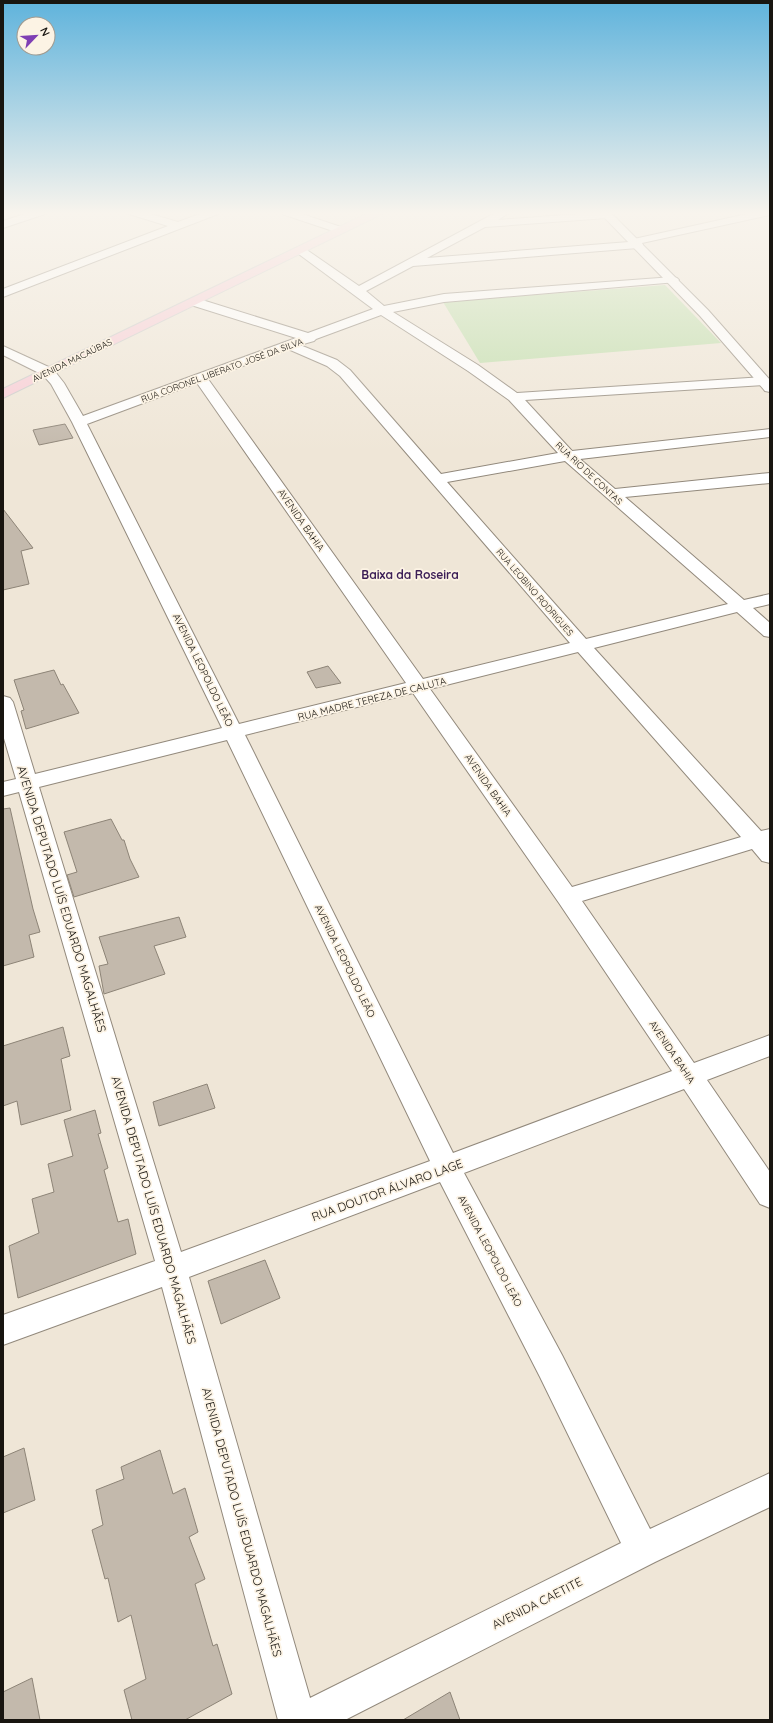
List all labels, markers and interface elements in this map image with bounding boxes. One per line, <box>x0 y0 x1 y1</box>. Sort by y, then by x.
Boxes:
north arrow <box>16 16 56 56</box>
text: N <box>37 25 53 38</box>
street label: RUA CORONEL LIBERATO JOSÉ DA SILVA <box>139 335 305 405</box>
street label: AVENIDA MACAÚBAS <box>30 336 114 384</box>
street label: RUA RIO DE CONTAS <box>553 439 625 507</box>
street label: AVENIDA BAHIA <box>275 486 328 554</box>
street label: RUA LEOBINO RODRIGUES <box>494 546 576 638</box>
district label: Baixa da Roseira <box>361 567 459 582</box>
street label: AVENIDA LEOPOLDO LEÃO <box>170 611 236 729</box>
street label: RUA MADRE TEREZA DE CALUTA <box>296 674 448 724</box>
street label: AVENIDA BAHIA <box>462 751 515 819</box>
street label: AVENIDA DEPUTADO LUÍS EDUARDO MAGALHÃES <box>14 764 110 1034</box>
street label: AVENIDA LEOPOLDO LEÃO <box>312 902 378 1020</box>
street label: AVENIDA BAHIA <box>646 1018 698 1086</box>
street label: AVENIDA DEPUTADO LUÍS EDUARDO MAGALHÃES <box>108 1074 200 1346</box>
street label: RUA DOUTOR ÁLVARO LAGE <box>309 1156 465 1224</box>
street label: AVENIDA LEOPOLDO LEÃO <box>455 1193 525 1309</box>
street label: AVENIDA DEPUTADO LUÍS EDUARDO MAGALHÃES <box>199 1386 285 1658</box>
street label: AVENIDA CAETITE <box>489 1574 585 1632</box>

